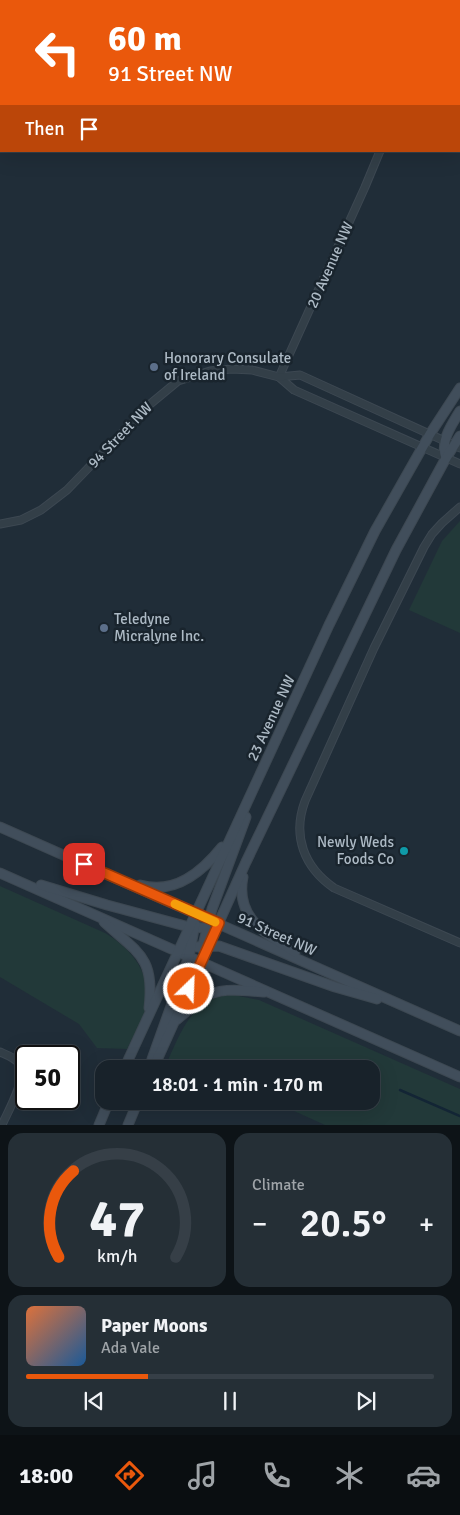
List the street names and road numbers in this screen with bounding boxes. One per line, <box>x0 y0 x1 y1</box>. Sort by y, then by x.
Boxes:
street label: 20 Avenue NW <box>303 219 357 311</box>
street label: 94 Street NW <box>84 398 156 472</box>
street label: 23 Avenue NW <box>243 672 299 764</box>
street label: 91 Street NW <box>235 909 320 960</box>

